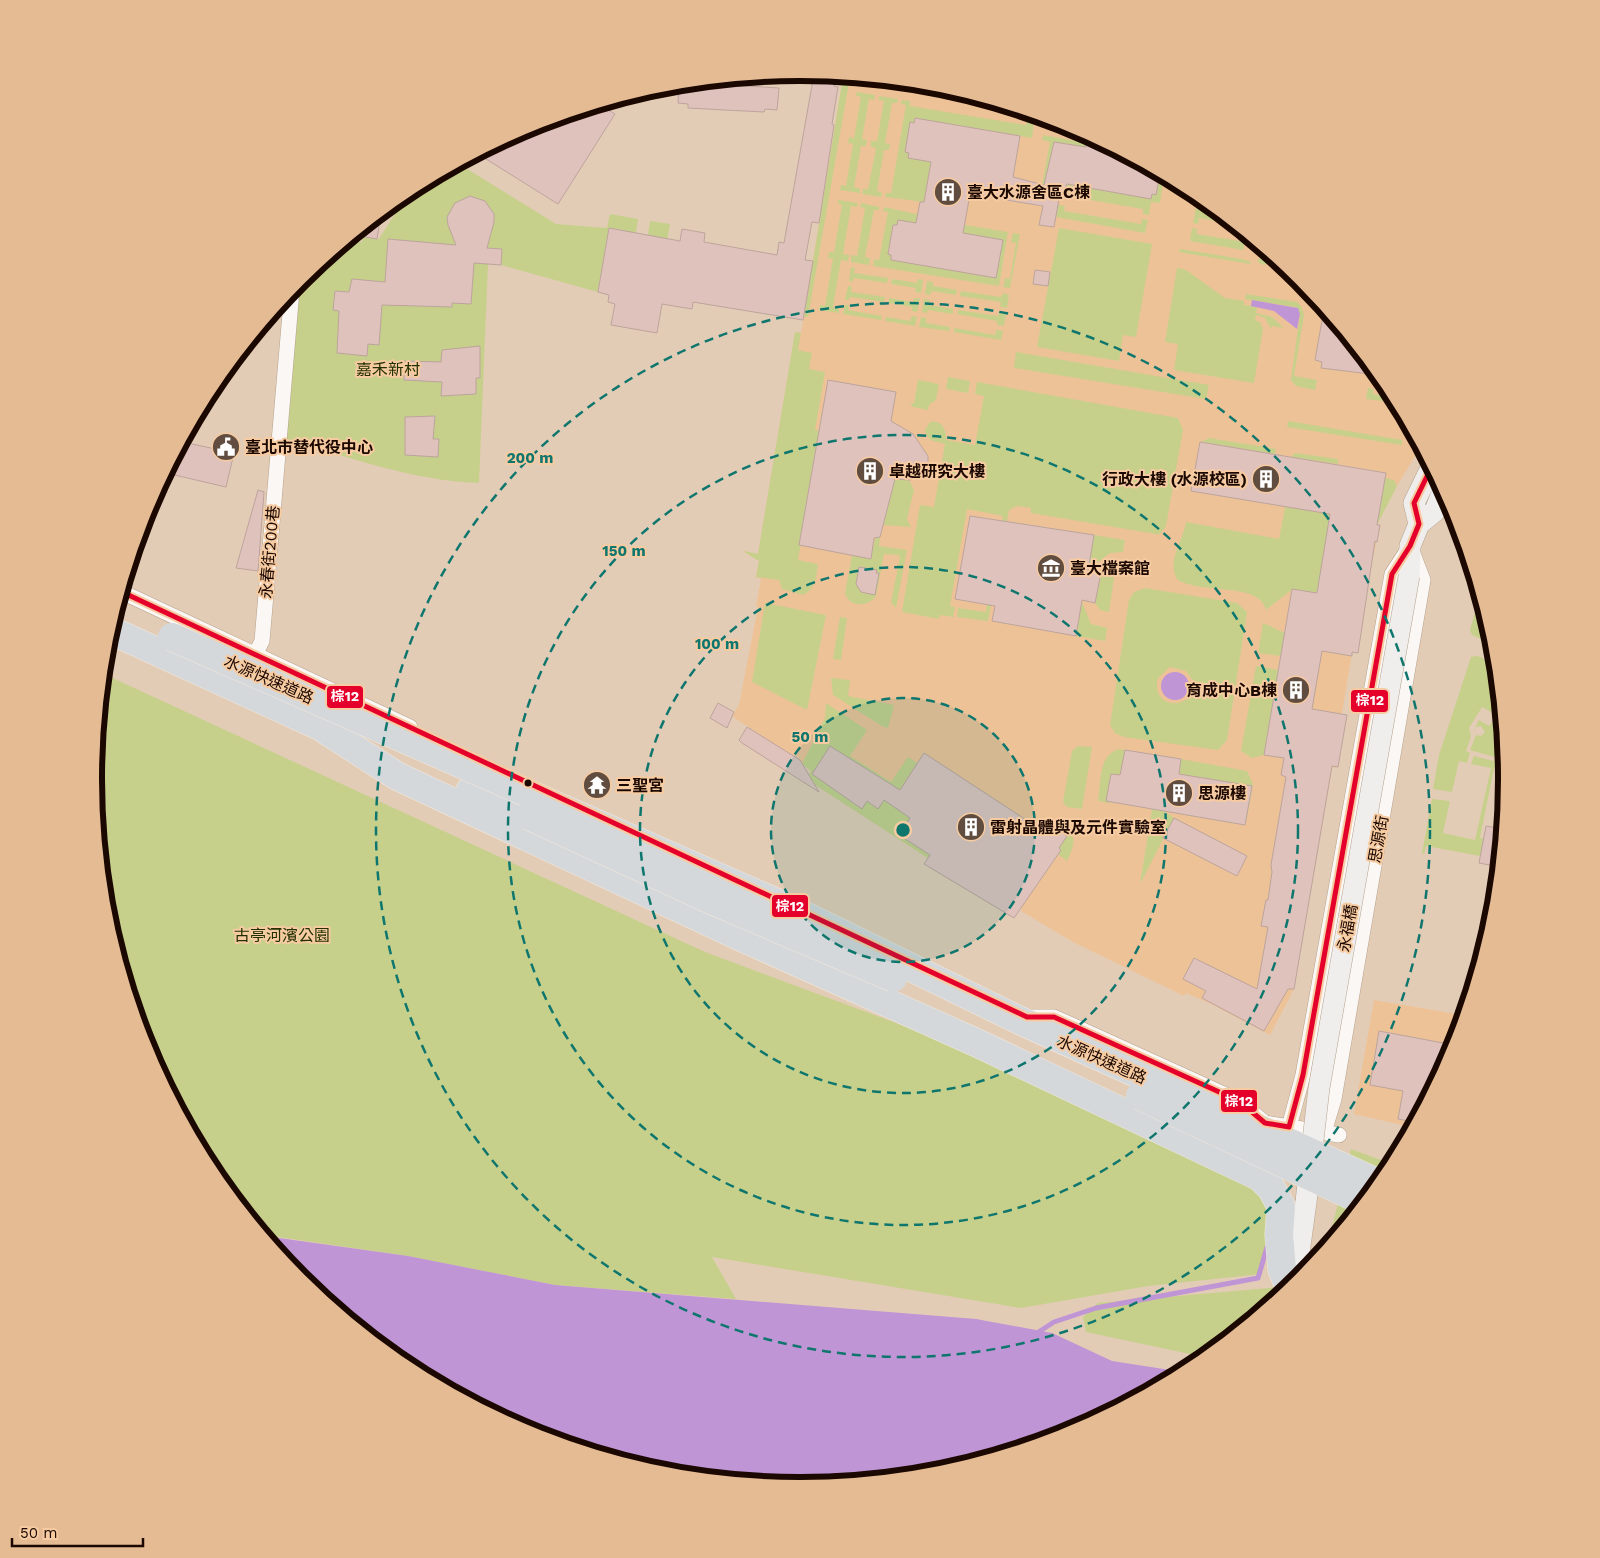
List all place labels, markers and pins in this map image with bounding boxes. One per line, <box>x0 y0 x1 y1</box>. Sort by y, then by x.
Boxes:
building icon: 臺大水源舍區C棟 <box>933 177 963 207</box>
place label: 臺大水源舍區C棟 <box>967 183 1090 202</box>
public building icon: 臺北市替代役中心 <box>211 432 241 462</box>
place label: 臺北市替代役中心 <box>245 438 373 457</box>
building icon: 卓越研究大樓 <box>855 456 885 486</box>
place label: 卓越研究大樓 <box>889 462 985 481</box>
building icon: 行政大樓 (水源校區) <box>1251 464 1281 494</box>
place label: 行政大樓 (水源校區) <box>1102 470 1247 489</box>
museum icon: 臺大檔案館 <box>1036 553 1066 583</box>
place label: 臺大檔案館 <box>1070 559 1150 578</box>
building icon: 育成中心B棟 <box>1281 675 1311 705</box>
place label: 育成中心B棟 <box>1186 681 1277 700</box>
temple icon: 三聖宮 <box>582 770 612 800</box>
place label: 三聖宮 <box>616 776 664 795</box>
unlabelled marker <box>523 778 533 788</box>
building icon: 思源樓 <box>1164 778 1194 808</box>
place label: 思源樓 <box>1198 784 1246 803</box>
building icon: 雷射晶體與及元件實驗室 <box>956 812 986 842</box>
place label: 雷射晶體與及元件實驗室 <box>990 818 1166 837</box>
centre of rings <box>894 821 912 839</box>

